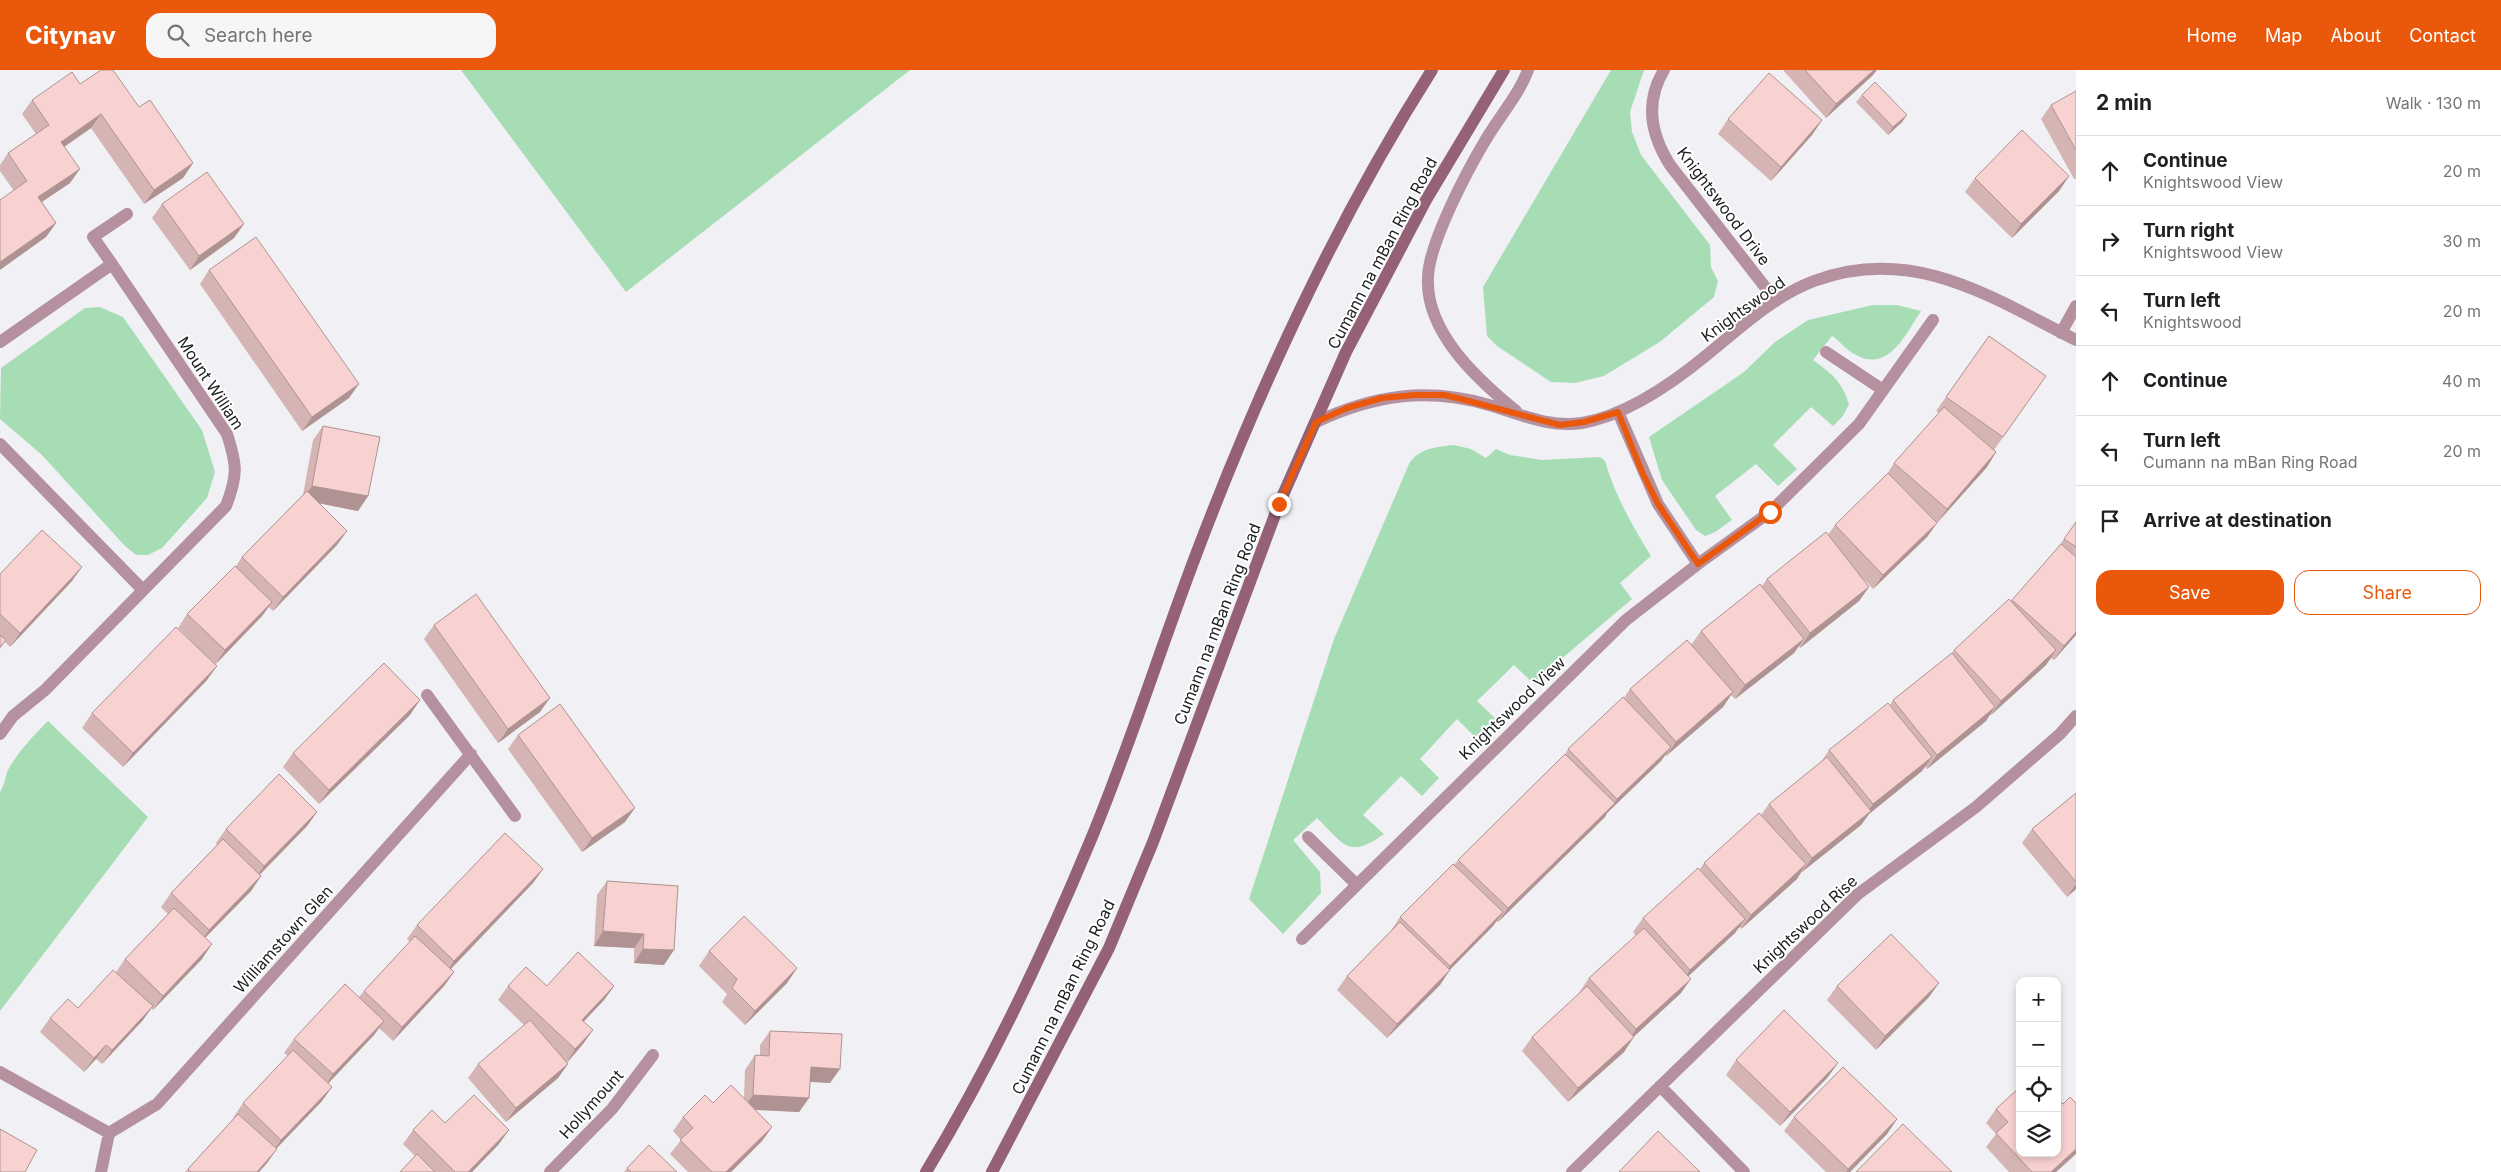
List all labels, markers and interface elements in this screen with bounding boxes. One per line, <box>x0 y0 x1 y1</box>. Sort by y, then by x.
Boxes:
search box <box>146 13 496 58</box>
text: Citynav <box>25 21 116 50</box>
icon: search <box>164 21 192 49</box>
text: Search here <box>204 24 313 47</box>
text: Home <box>2187 25 2237 46</box>
text: Map <box>2265 25 2302 46</box>
text: About <box>2330 25 2381 46</box>
text: Contact <box>2409 25 2476 46</box>
text: 2 min <box>2096 90 2152 115</box>
text: Walk · 130 m <box>2386 93 2481 113</box>
street label: Knightswood Drive <box>1673 143 1775 269</box>
text: Continue <box>2143 149 2228 172</box>
street label: Cumann na mBan Ring Road <box>1323 154 1441 352</box>
icon: ahead <box>2096 157 2124 185</box>
text: 20 m <box>2443 161 2481 181</box>
text: Knightswood View <box>2143 172 2283 192</box>
text: Turn right <box>2143 219 2234 242</box>
icon: right <box>2096 227 2124 255</box>
text: 30 m <box>2443 231 2481 251</box>
text: Knightswood View <box>2143 242 2283 262</box>
street label: Knightswood <box>1697 272 1789 346</box>
text: Turn left <box>2143 289 2221 312</box>
icon: left <box>2096 297 2124 325</box>
text: 20 m <box>2443 301 2481 321</box>
text: Knightswood <box>2143 312 2242 332</box>
street label: Mount William <box>173 333 249 433</box>
icon: ahead <box>2096 367 2124 395</box>
text: Continue <box>2143 369 2228 392</box>
text: 40 m <box>2442 371 2481 391</box>
text: Turn left <box>2143 429 2221 452</box>
icon: left <box>2096 437 2124 465</box>
text: 20 m <box>2443 441 2481 461</box>
text: Cumann na mBan Ring Road <box>2143 452 2357 472</box>
route end <box>1268 493 1291 516</box>
route start <box>1759 501 1782 524</box>
icon: arrive <box>2096 507 2124 535</box>
text: Arrive at destination <box>2143 509 2332 532</box>
street label: Cumann na mBan Ring Road <box>1169 520 1265 728</box>
button: Save <box>2096 570 2284 615</box>
button: Share <box>2294 570 2481 615</box>
street label: Knightswood View <box>1455 652 1569 764</box>
street label: Knightswood Rise <box>1749 871 1861 977</box>
street label: Williamstown Glen <box>229 881 337 997</box>
street label: Cumann na mBan Ring Road <box>1007 896 1119 1098</box>
map controls <box>2016 977 2061 1157</box>
button: + <box>2016 977 2061 1022</box>
button: − <box>2016 1022 2061 1067</box>
street label: Hollymount <box>555 1065 627 1143</box>
button: locate <box>2016 1067 2061 1112</box>
button: layers <box>2016 1112 2061 1157</box>

